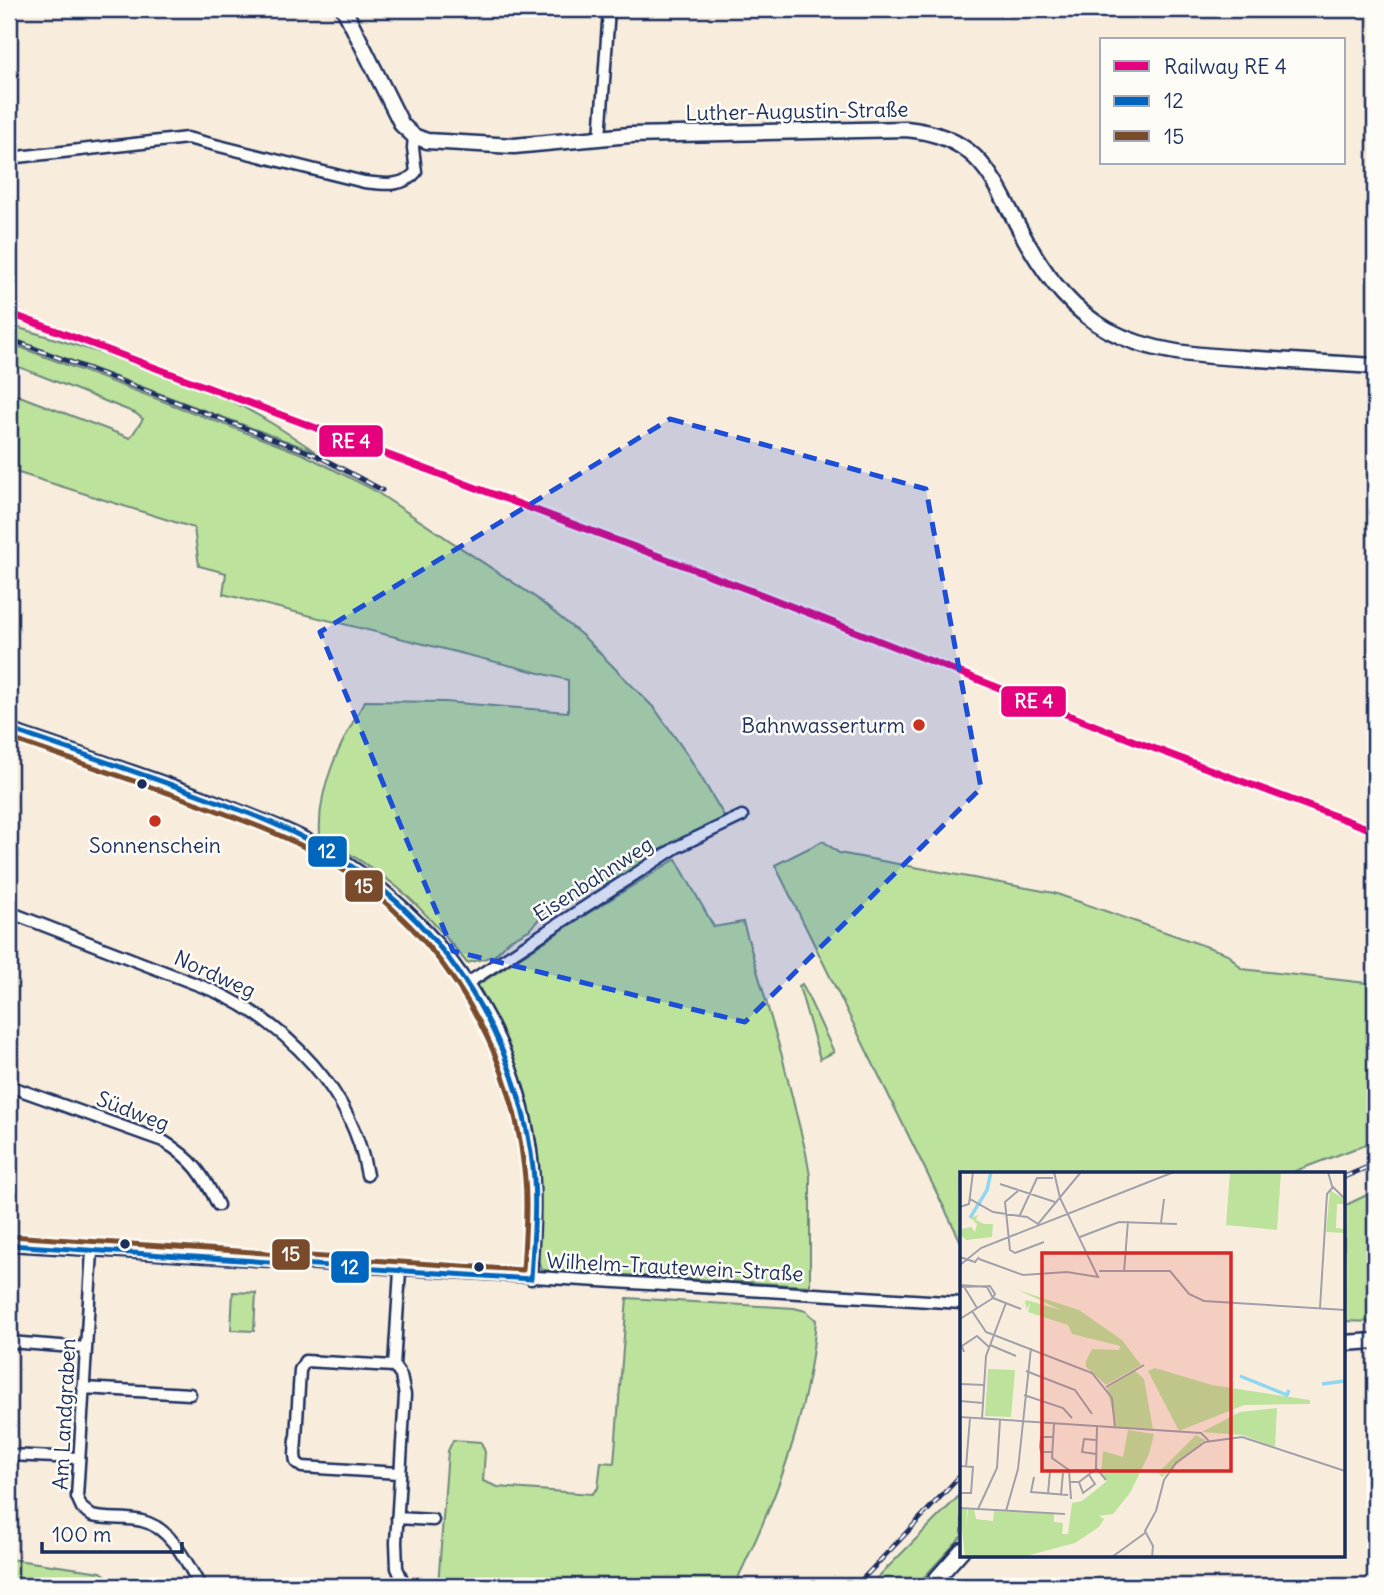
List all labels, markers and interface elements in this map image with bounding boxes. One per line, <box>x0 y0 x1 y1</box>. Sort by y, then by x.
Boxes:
legend <box>1100 38 1346 164</box>
text: Railway RE 4 <box>1164 53 1287 80</box>
text: 12 <box>1164 87 1184 114</box>
street label: Luther-Augustin-Straße <box>685 96 909 126</box>
text: 15 <box>1164 123 1184 150</box>
line badge: RE 4 <box>318 424 384 458</box>
text: RE 4 <box>332 429 370 453</box>
line badge: RE 4 <box>1000 685 1067 718</box>
text: RE 4 <box>1015 689 1053 713</box>
place label: Bahnwasserturm <box>741 712 905 739</box>
marker: Bahnwasserturm <box>911 717 927 733</box>
unlabelled marker <box>135 777 149 791</box>
marker: Sonnenschein <box>147 813 163 829</box>
street label: Eisenbahnweg <box>528 830 658 928</box>
place label: Sonnenschein <box>89 832 221 859</box>
line badge: 12 <box>307 835 348 868</box>
text: 12 <box>318 839 336 863</box>
line badge: 15 <box>344 869 384 903</box>
text: 15 <box>355 874 373 898</box>
street label: Nordweg <box>170 944 260 1004</box>
street label: Südweg <box>93 1085 173 1137</box>
inset map <box>960 1172 1346 1556</box>
unlabelled marker <box>118 1237 132 1251</box>
line badge: 15 <box>271 1238 311 1271</box>
text: 15 <box>282 1242 300 1266</box>
street label: Wilhelm-Trautewein-Straße <box>546 1247 804 1287</box>
line badge: 12 <box>330 1250 370 1284</box>
text: 12 <box>341 1255 359 1279</box>
unlabelled marker <box>472 1260 486 1274</box>
street label: Am Landgraben <box>47 1337 81 1491</box>
scale bar <box>42 1511 182 1555</box>
text: 100 m <box>52 1521 111 1548</box>

